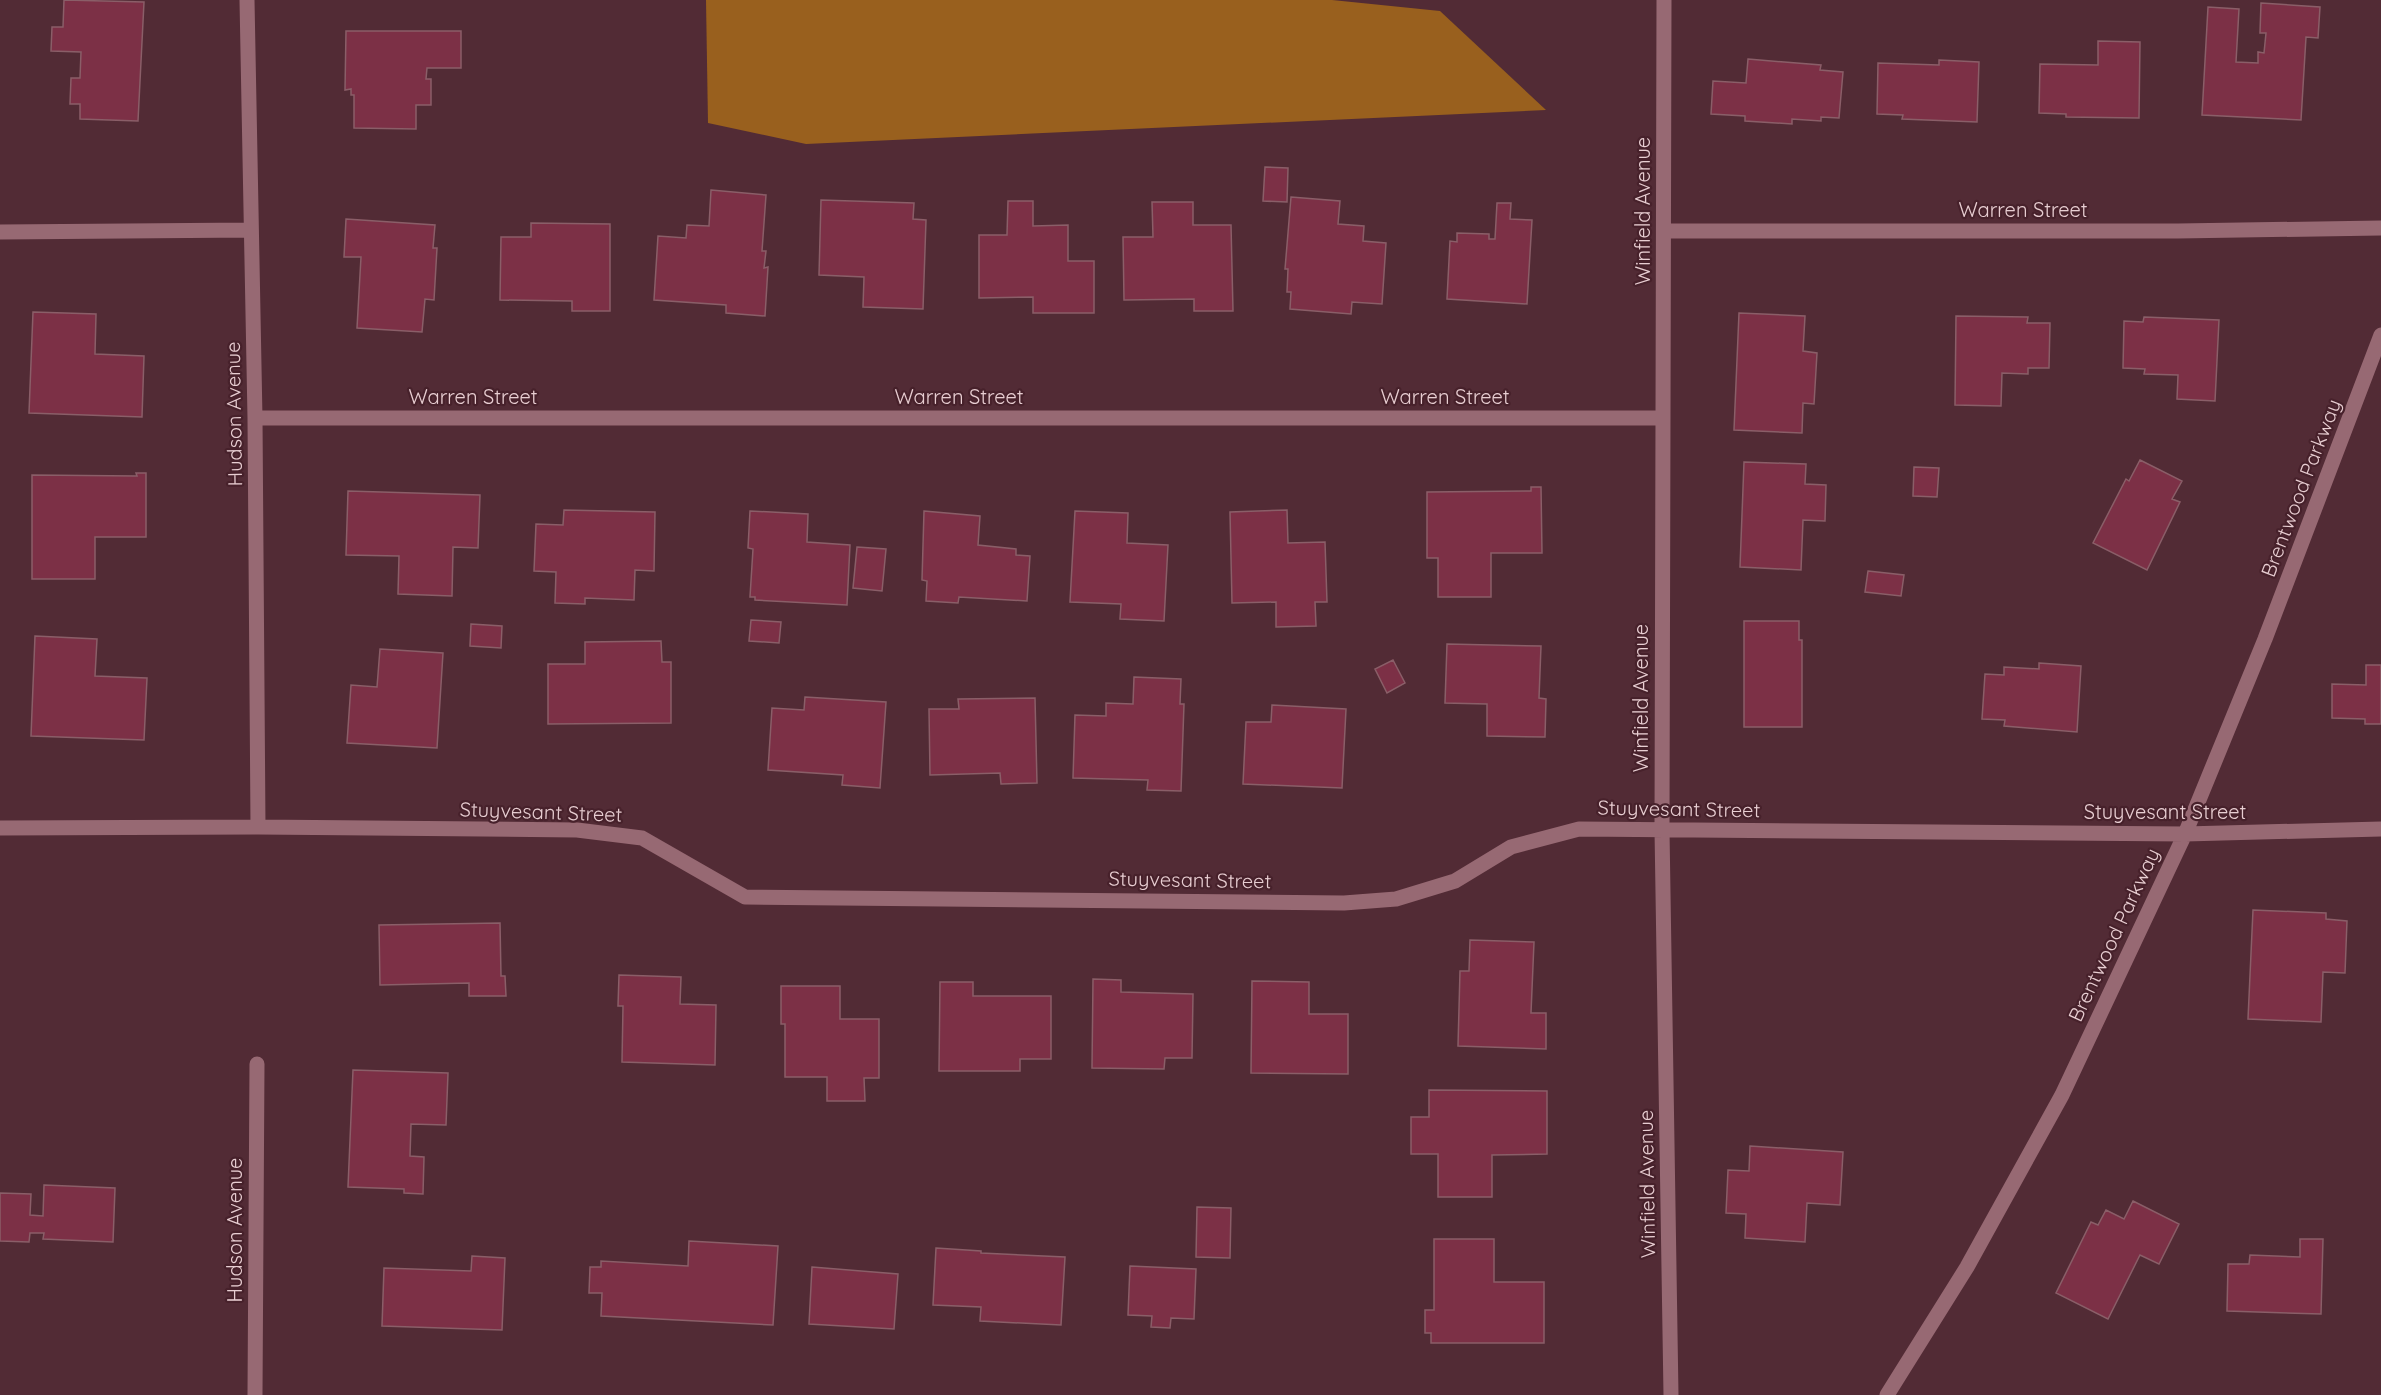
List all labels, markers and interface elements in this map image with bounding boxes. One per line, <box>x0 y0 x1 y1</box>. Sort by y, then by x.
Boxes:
street label: Winfield Avenue <box>1630 137 1655 285</box>
street label: Warren Street <box>1958 197 2088 222</box>
street label: Hudson Avenue <box>220 341 247 487</box>
street label: Warren Street <box>408 384 538 409</box>
street label: Warren Street <box>894 384 1024 409</box>
street label: Warren Street <box>1380 384 1510 409</box>
street label: Brentwood Parkway <box>2255 395 2346 580</box>
street label: Winfield Avenue <box>1628 624 1653 772</box>
street label: Stuyvesant Street <box>1597 795 1761 822</box>
street label: Stuyvesant Street <box>459 796 623 827</box>
street label: Stuyvesant Street <box>2084 799 2247 824</box>
street label: Brentwood Parkway <box>2062 844 2165 1025</box>
street label: Stuyvesant Street <box>1108 866 1272 893</box>
street label: Winfield Avenue <box>1633 1110 1660 1258</box>
street label: Hudson Avenue <box>222 1158 247 1302</box>

